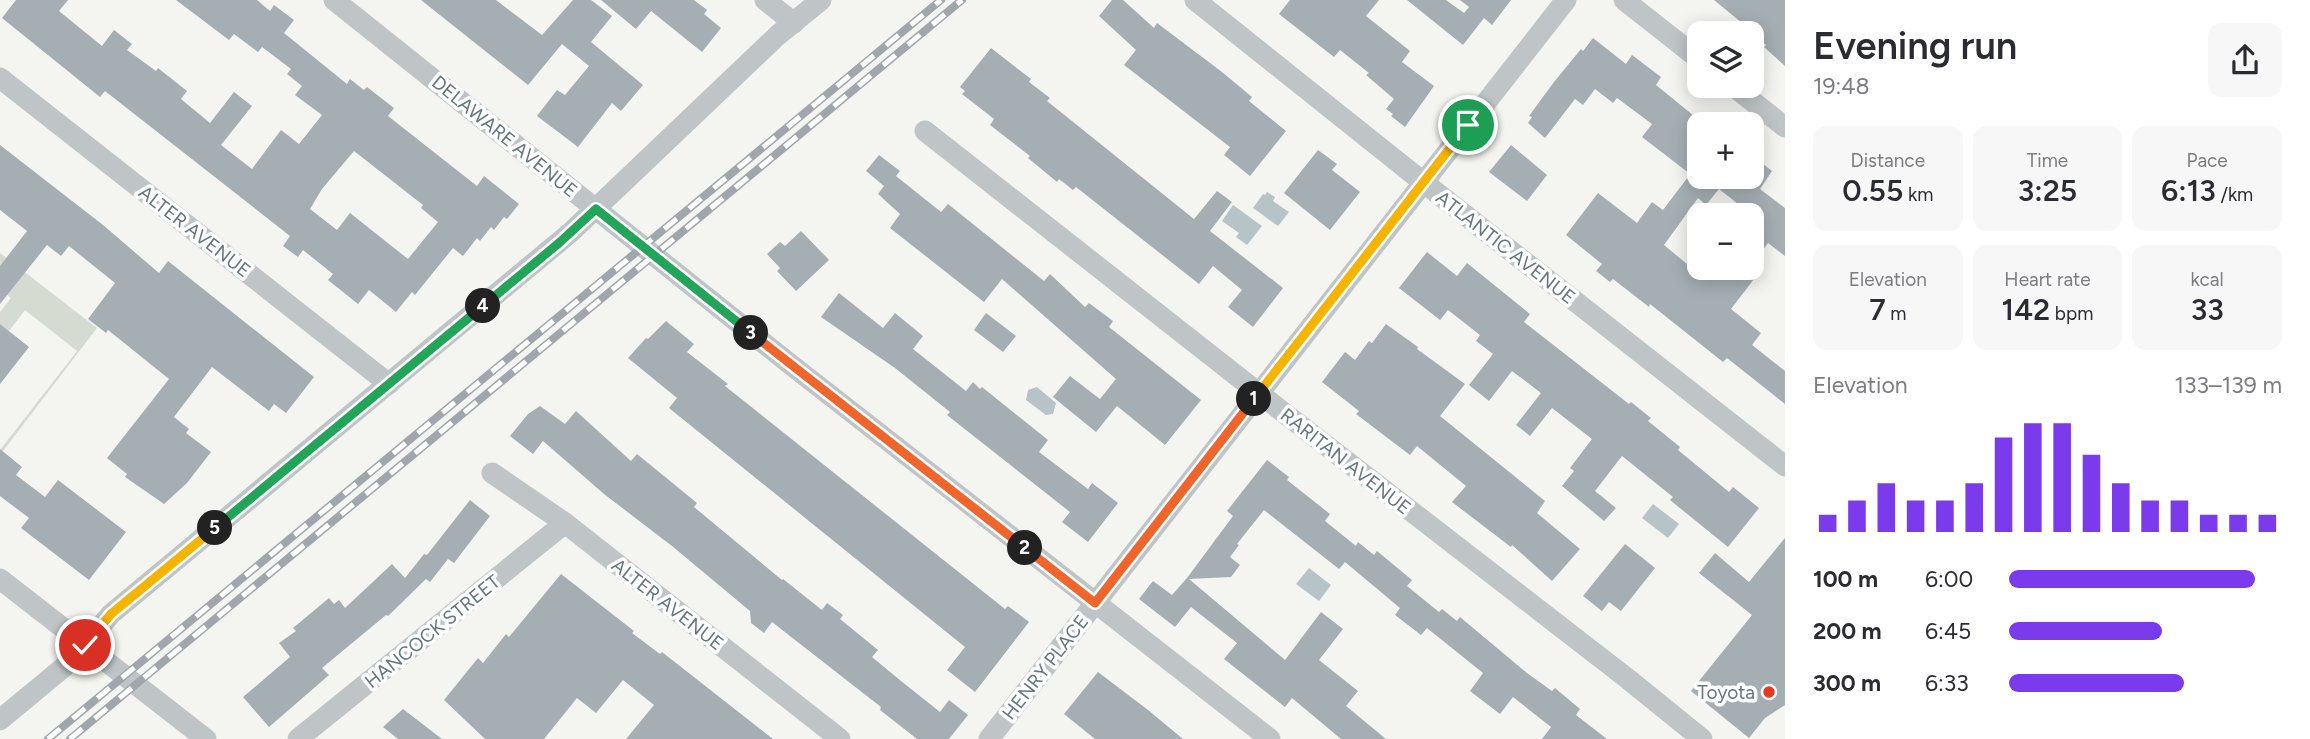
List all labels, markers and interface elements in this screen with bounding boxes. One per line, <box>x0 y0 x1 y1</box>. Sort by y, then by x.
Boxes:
map controls <box>1687 21 1764 280</box>
button: layers <box>1687 21 1764 98</box>
text: Evening run <box>1813 23 2017 69</box>
button: share <box>2208 23 2282 97</box>
street label: DELAWARE AVENUE <box>427 71 582 202</box>
text: 19:48 <box>1813 72 1870 100</box>
pin <box>1438 95 1498 155</box>
icon: arrive <box>1449 106 1487 144</box>
button: + <box>1687 112 1764 189</box>
text: Distance <box>1851 149 1925 172</box>
text: Time <box>2027 149 2068 172</box>
text: Pace <box>2187 149 2228 172</box>
text: 0.55 <box>1842 172 1903 209</box>
text: 3:25 <box>2018 172 2077 209</box>
text: 6:13 <box>2161 172 2216 209</box>
street label: ALTER AVENUE <box>134 181 255 282</box>
text: km <box>1903 183 1933 206</box>
text: /km <box>2216 183 2253 206</box>
street label: ATLANTIC AVENUE <box>1431 186 1580 309</box>
button: − <box>1687 203 1764 280</box>
text: Elevation <box>1849 268 1927 291</box>
text: Heart rate <box>2004 268 2091 291</box>
text: kcal <box>2191 268 2224 291</box>
pin: 4 <box>466 288 500 324</box>
text: 7 <box>1869 291 1886 328</box>
text: 142 <box>2002 291 2050 328</box>
text: 33 <box>2191 291 2224 328</box>
text: 4 <box>476 294 489 317</box>
text: m <box>1886 302 1906 325</box>
text: bpm <box>2050 302 2093 325</box>
pin: 3 <box>734 316 768 350</box>
text: 3 <box>745 321 756 344</box>
text: Elevation <box>1813 371 1908 399</box>
text: 133–139 m <box>2175 371 2282 399</box>
pin: 1 <box>1236 382 1272 416</box>
text: 1 <box>1249 387 1258 410</box>
street label: RARITAN AVENUE <box>1276 403 1415 519</box>
pin: 5 <box>198 510 232 546</box>
text: 5 <box>209 516 220 539</box>
pin: 2 <box>1007 530 1042 566</box>
text: 2 <box>1019 536 1030 559</box>
street label: ALTER AVENUE <box>607 554 728 655</box>
text: 100 m <box>1813 565 1878 593</box>
text: 6:00 <box>1925 565 1973 593</box>
street label: HANCOCK STREET <box>360 569 505 693</box>
street label: HENRY PLACE <box>997 610 1093 724</box>
pin <box>55 615 115 675</box>
text: 200 m <box>1813 617 1882 645</box>
text: 6:45 <box>1925 617 1971 645</box>
icon: check <box>66 626 104 664</box>
text: 300 m <box>1813 669 1881 697</box>
text: 6:33 <box>1925 669 1969 697</box>
place label: Toyota <box>1697 681 1755 704</box>
marker: Toyota <box>1761 684 1777 700</box>

